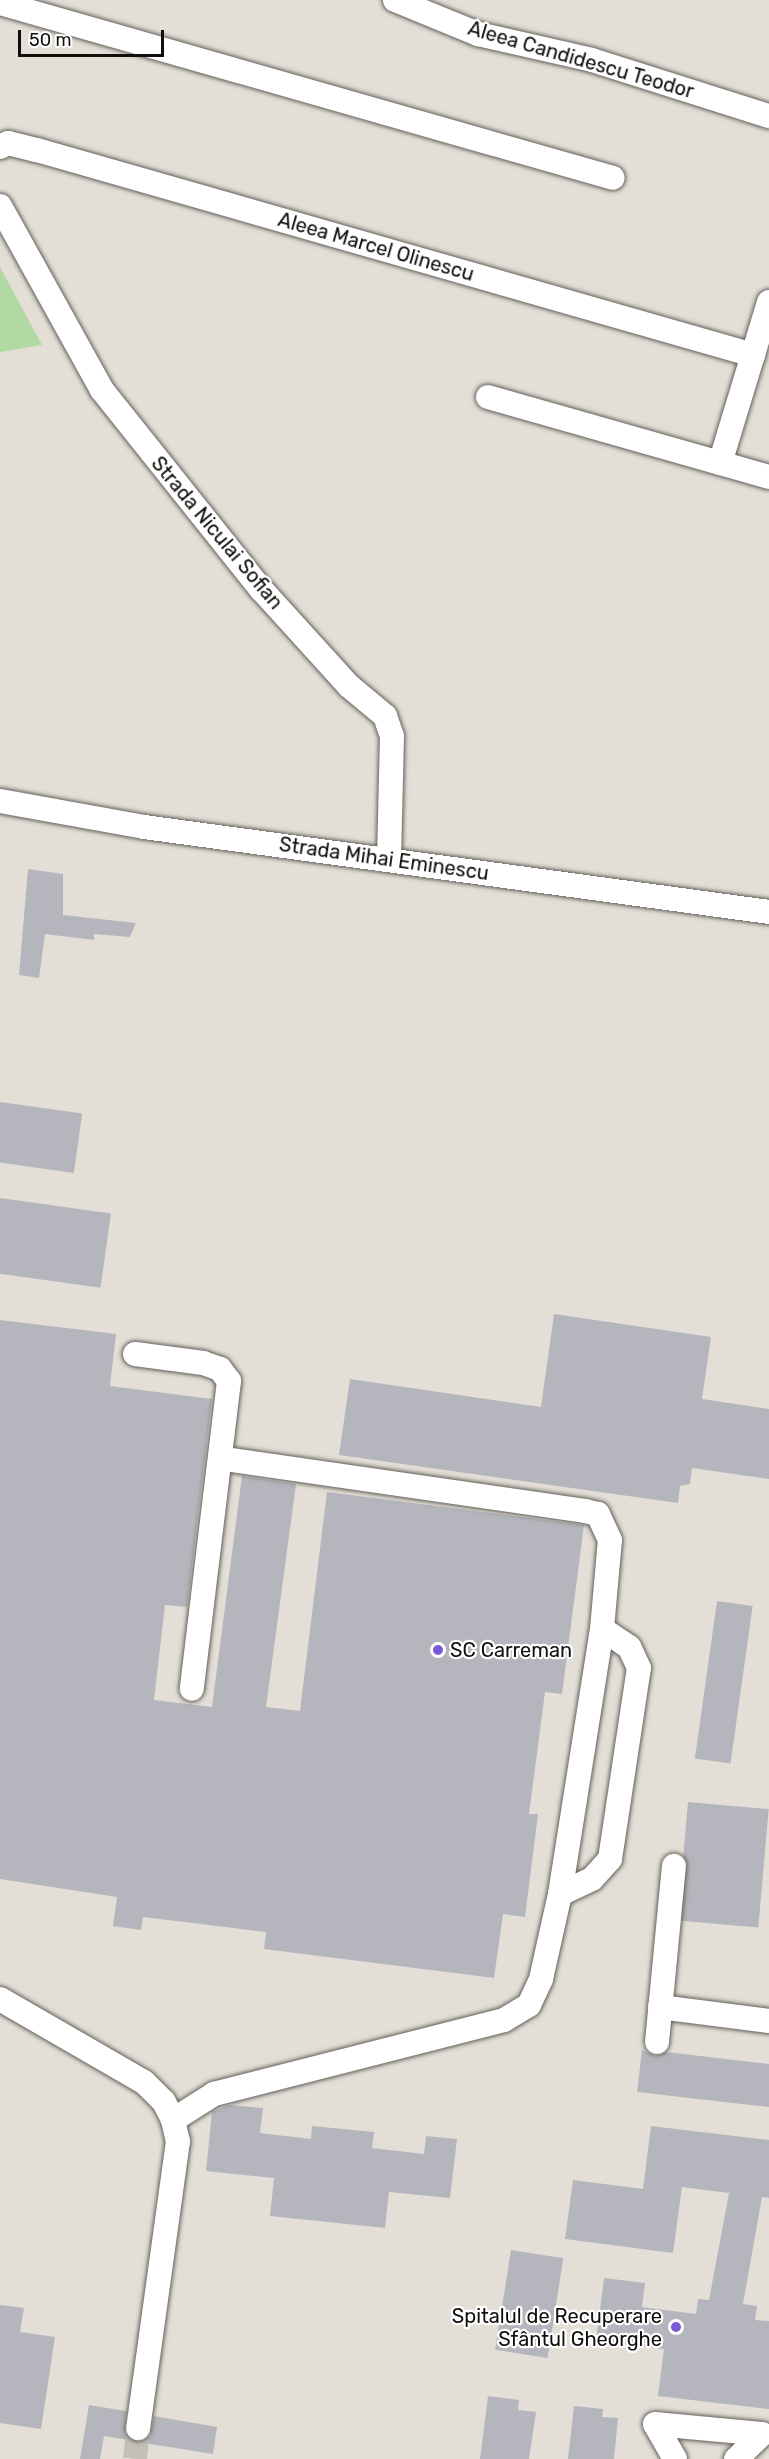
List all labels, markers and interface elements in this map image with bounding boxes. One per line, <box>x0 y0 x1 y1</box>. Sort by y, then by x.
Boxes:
street label: Aleea Candidescu Teodor <box>465 16 697 104</box>
scale bar <box>21 18 166 56</box>
text: 50 m <box>29 29 72 51</box>
street label: Aleea Marcel Olinescu <box>275 208 477 286</box>
street label: Strada Niculai Sofian <box>146 452 288 614</box>
street label: Strada Mihai Eminescu <box>278 832 490 886</box>
place label: SC Carreman <box>450 1638 572 1662</box>
marker: SC Carreman <box>431 1643 445 1657</box>
place label: Spitalul de Recuperare Sfântul Gheorghe <box>452 2304 662 2351</box>
marker: Spitalul de Recuperare Sfântul Gheorghe <box>667 2318 685 2336</box>

